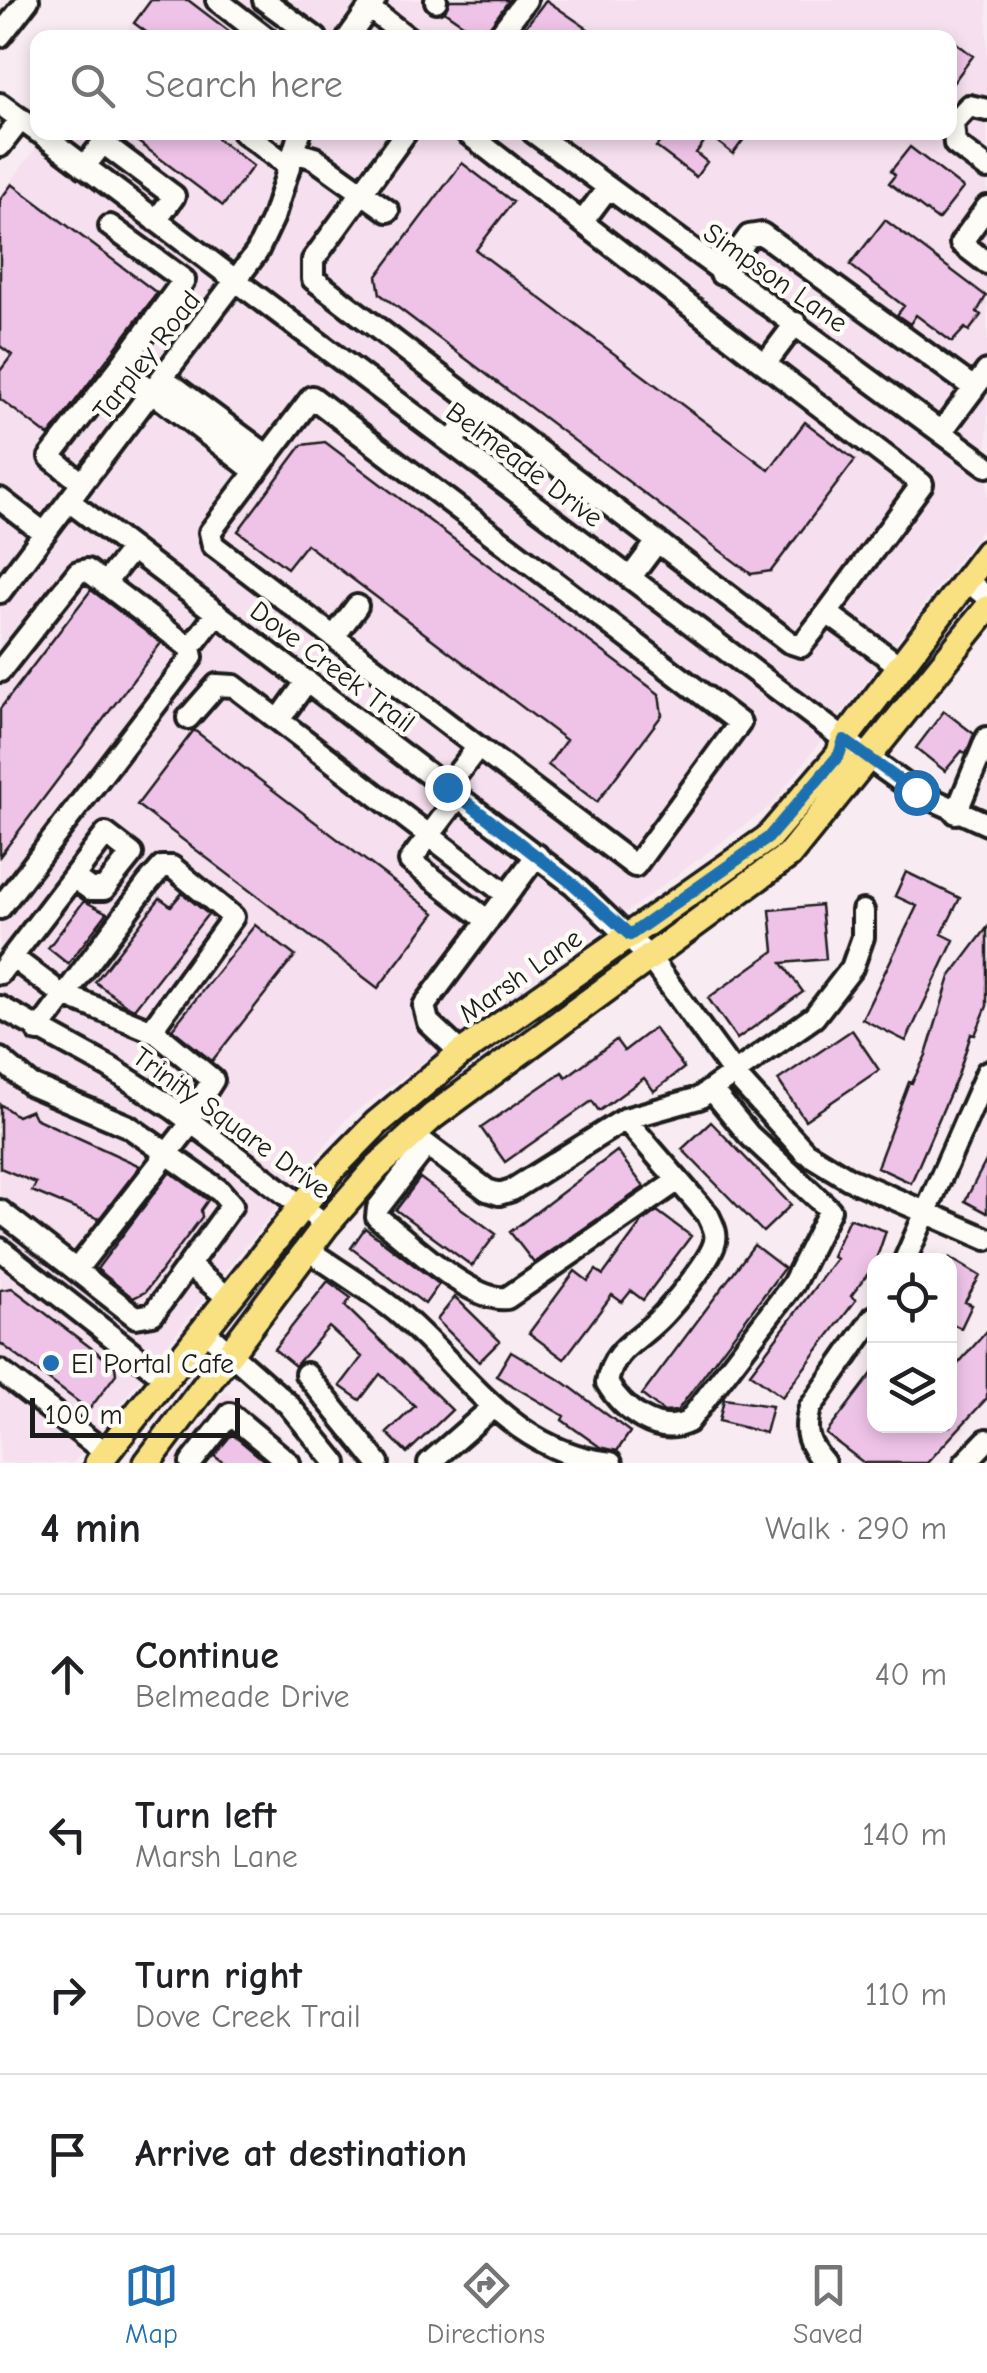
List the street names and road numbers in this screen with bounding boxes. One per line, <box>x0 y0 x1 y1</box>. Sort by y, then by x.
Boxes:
street label: Simpson Lane <box>697 216 854 339</box>
street label: Tarpley Road <box>86 285 207 427</box>
street label: Belmeade Drive <box>440 396 609 534</box>
street label: Dove Creek Trail <box>244 595 421 739</box>
street label: Marsh Lane <box>453 922 588 1030</box>
street label: Trinity Square Drive <box>126 1040 337 1205</box>

